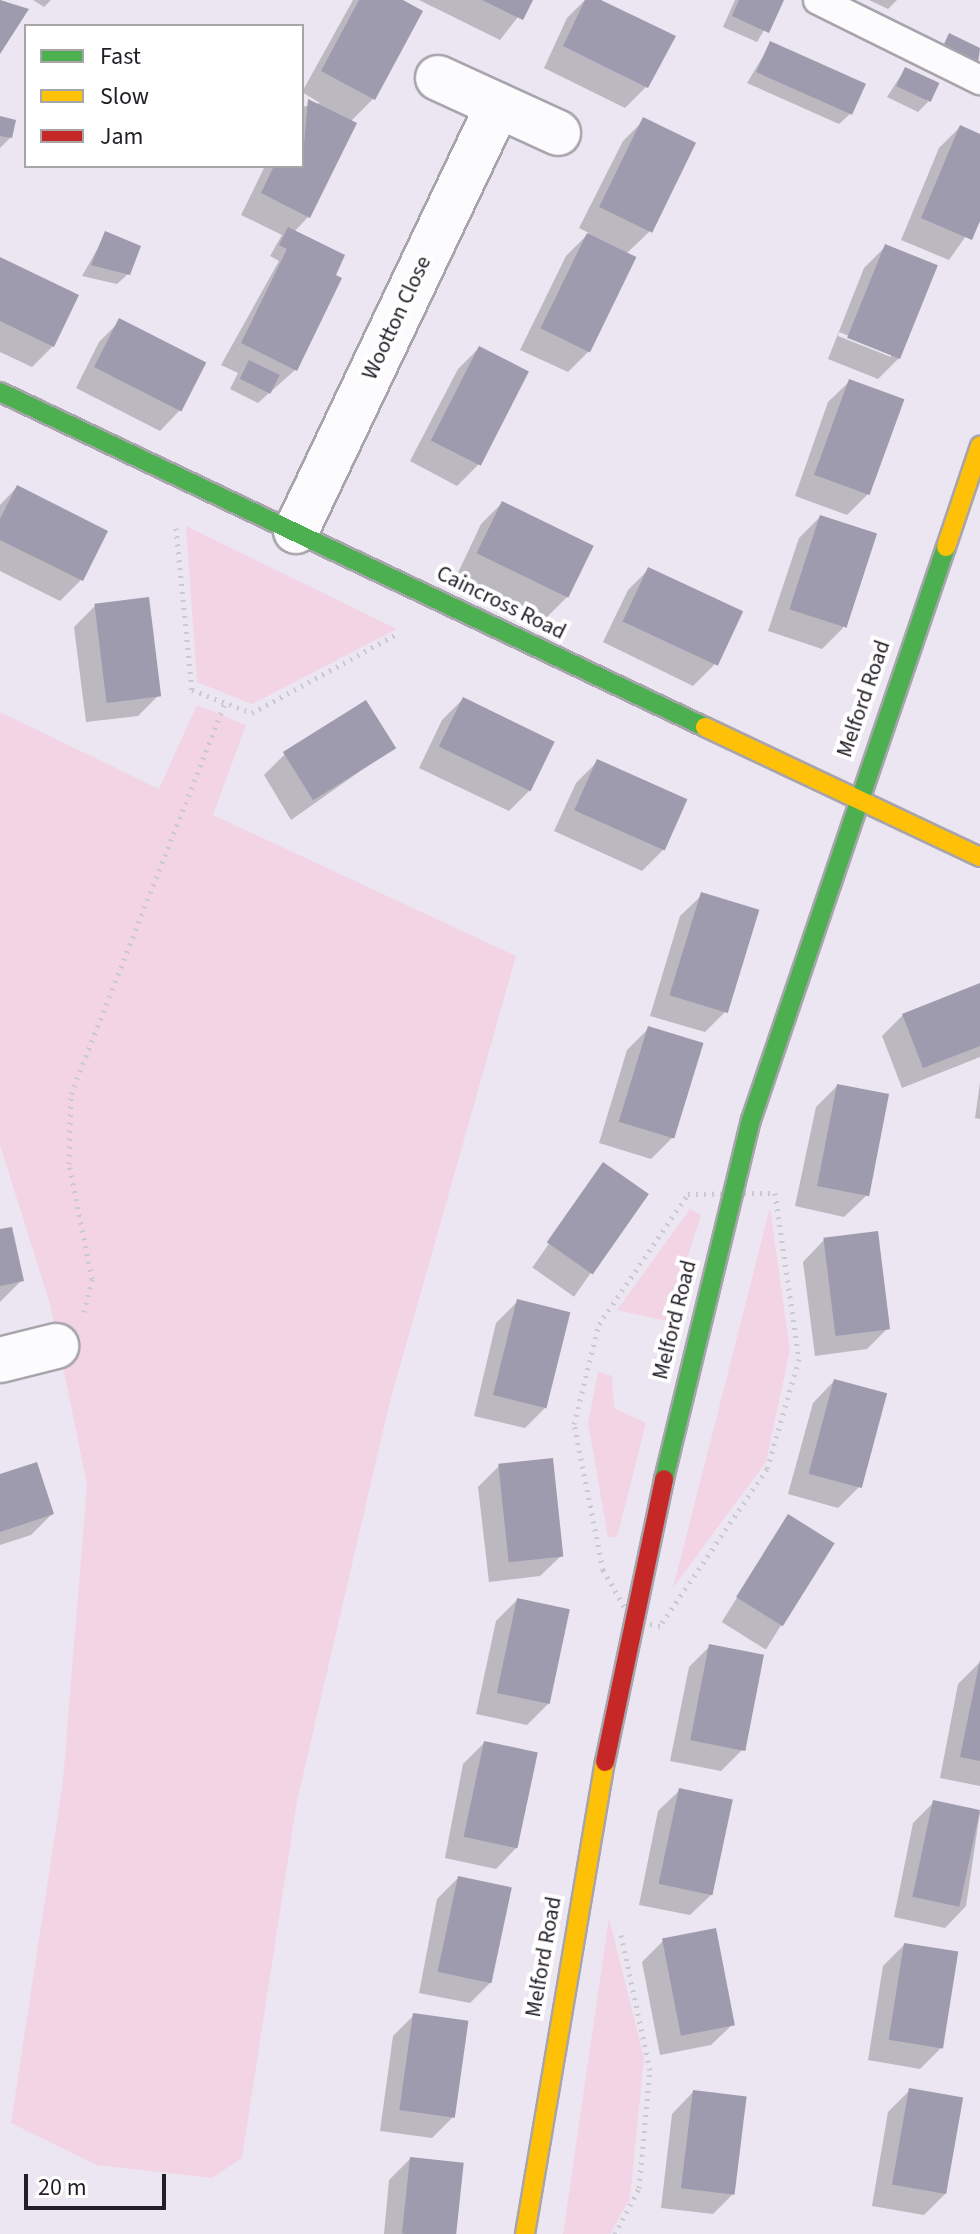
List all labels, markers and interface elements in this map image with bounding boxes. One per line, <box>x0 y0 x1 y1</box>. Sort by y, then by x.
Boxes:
legend <box>24 24 304 168</box>
text: Fast <box>100 39 141 74</box>
text: Slow <box>100 79 149 114</box>
text: Jam <box>100 119 144 154</box>
street label: Wootton Close <box>357 252 437 384</box>
street label: Caincross Road <box>432 560 570 646</box>
street label: Melford Road <box>832 637 896 761</box>
street label: Melford Road <box>647 1258 703 1382</box>
street label: Melford Road <box>520 1895 568 2019</box>
scale bar <box>28 2158 170 2208</box>
text: 20 m <box>38 2170 87 2205</box>

